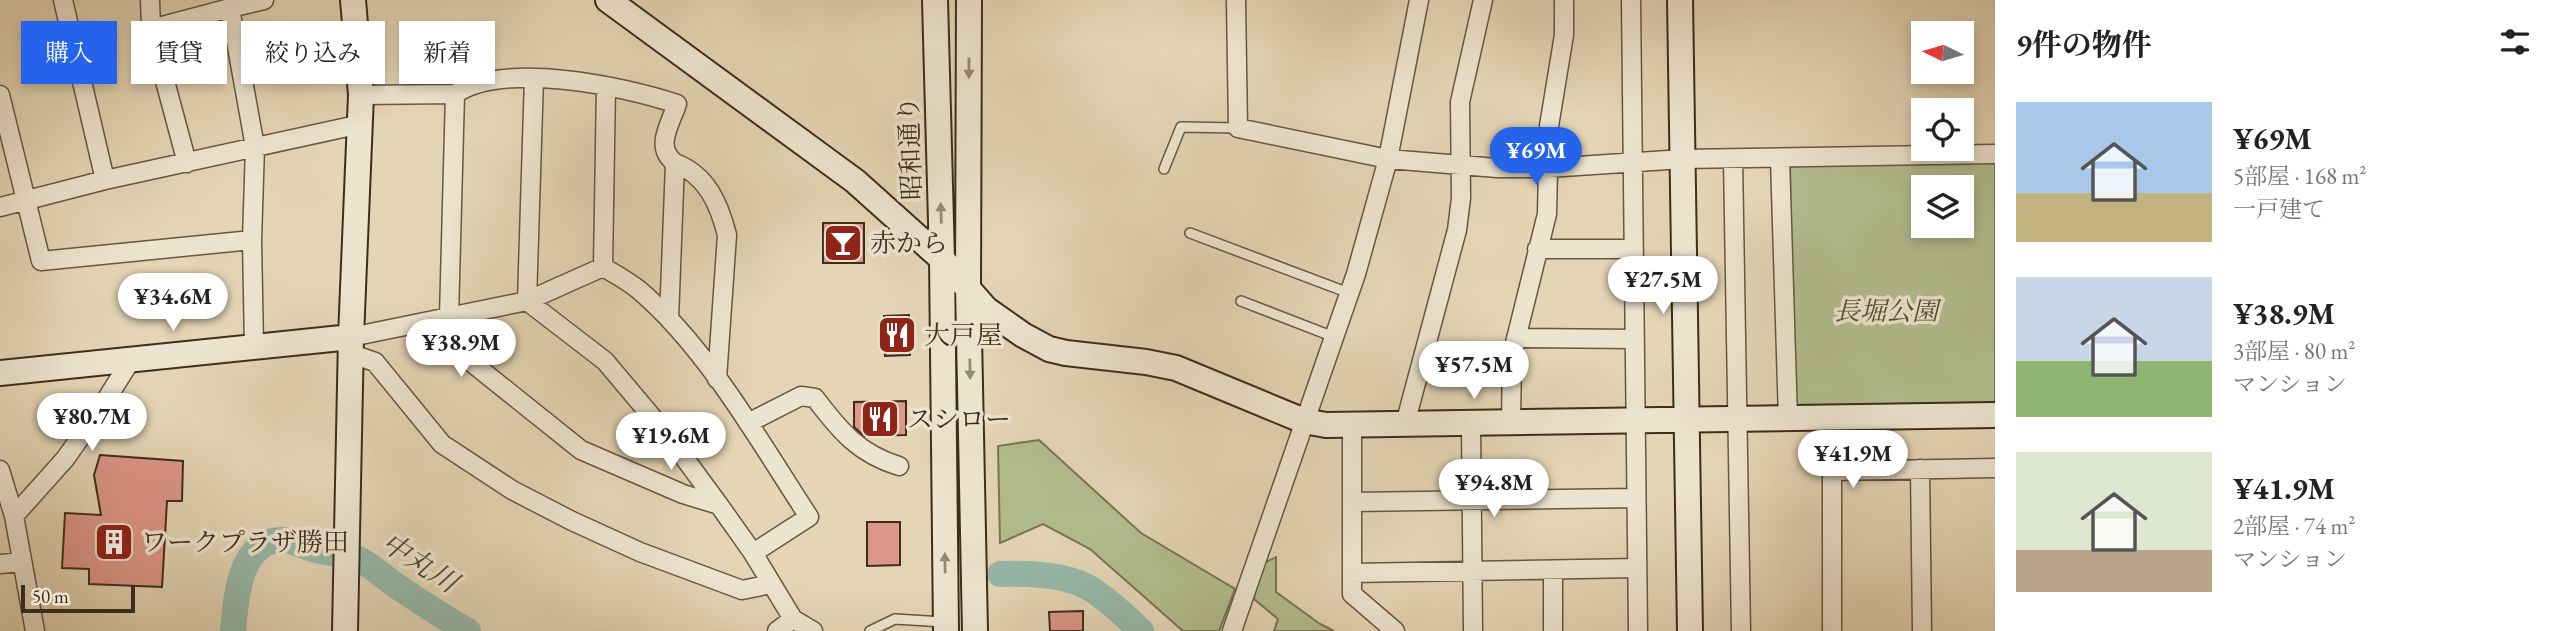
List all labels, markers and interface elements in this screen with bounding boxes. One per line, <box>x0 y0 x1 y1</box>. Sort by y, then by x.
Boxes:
chip: 購入 <box>21 21 117 84</box>
chip: 賃貸 <box>131 21 227 84</box>
chip: 絞り込み <box>241 21 385 84</box>
chip: 新着 <box>399 21 495 84</box>
north arrow <box>1911 21 1974 84</box>
map controls <box>1911 21 1974 238</box>
icon: filters <box>2496 23 2534 61</box>
text: 9件の物件 <box>2016 25 2152 64</box>
one-way arrow <box>963 57 975 79</box>
street label: 昭和通り <box>891 95 929 201</box>
button: locate <box>1911 98 1974 161</box>
text: ¥69M <box>2233 119 2312 158</box>
pin: ¥69M <box>1495 128 1577 187</box>
icon: home <box>2072 130 2156 214</box>
text: ¥69M <box>1506 135 1566 165</box>
text: 5部屋 · 168 m² <box>2233 161 2366 191</box>
button: layers <box>1911 175 1974 238</box>
text: 一戸建て <box>2233 194 2325 224</box>
one-way arrow <box>935 202 947 224</box>
bar icon: 赤から <box>822 222 864 264</box>
place label: 赤から <box>870 226 948 260</box>
pin: ¥27.5M <box>1606 256 1720 316</box>
text: ¥27.5M <box>1624 264 1702 294</box>
pin: ¥34.6M <box>116 274 230 333</box>
text: ¥34.6M <box>134 281 212 311</box>
park label: 長堀公園 <box>1834 294 1942 328</box>
text: ¥38.9M <box>2233 294 2335 333</box>
icon: home <box>2072 305 2156 389</box>
restaurant icon: 大戸屋 <box>876 314 918 356</box>
place label: 大戸屋 <box>924 318 1002 352</box>
pin: ¥38.9M <box>404 320 518 379</box>
text: ¥38.9M <box>422 327 500 357</box>
text: 3部屋 · 80 m² <box>2233 336 2355 366</box>
pin: ¥57.5M <box>1417 342 1531 401</box>
text: ¥57.5M <box>1435 349 1513 379</box>
one-way arrow <box>964 358 975 380</box>
text: マンション <box>2233 369 2347 399</box>
pin: ¥80.7M <box>35 393 149 453</box>
restaurant icon: スシロー <box>859 398 901 440</box>
text: ¥80.7M <box>53 401 131 431</box>
place label: スシロー <box>907 402 1011 436</box>
pin: ¥19.6M <box>614 412 728 472</box>
text: ¥19.6M <box>632 420 710 450</box>
pin: ¥41.9M <box>1796 430 1910 490</box>
text: ¥41.9M <box>1814 438 1892 468</box>
pin: ¥94.8M <box>1437 460 1551 519</box>
text: ¥94.8M <box>1455 467 1533 497</box>
text: ¥41.9M <box>2233 469 2335 508</box>
icon: home <box>2072 480 2156 564</box>
text: 2部屋 · 74 m² <box>2233 511 2355 541</box>
building icon: ワークプラザ勝田 <box>93 521 135 563</box>
water label: 中丸川 <box>375 524 468 602</box>
place label: ワークプラザ勝田 <box>141 525 349 559</box>
text: マンション <box>2233 544 2347 574</box>
one-way arrow <box>939 552 950 574</box>
scale bar <box>21 582 135 614</box>
text: 50 m <box>32 584 69 609</box>

